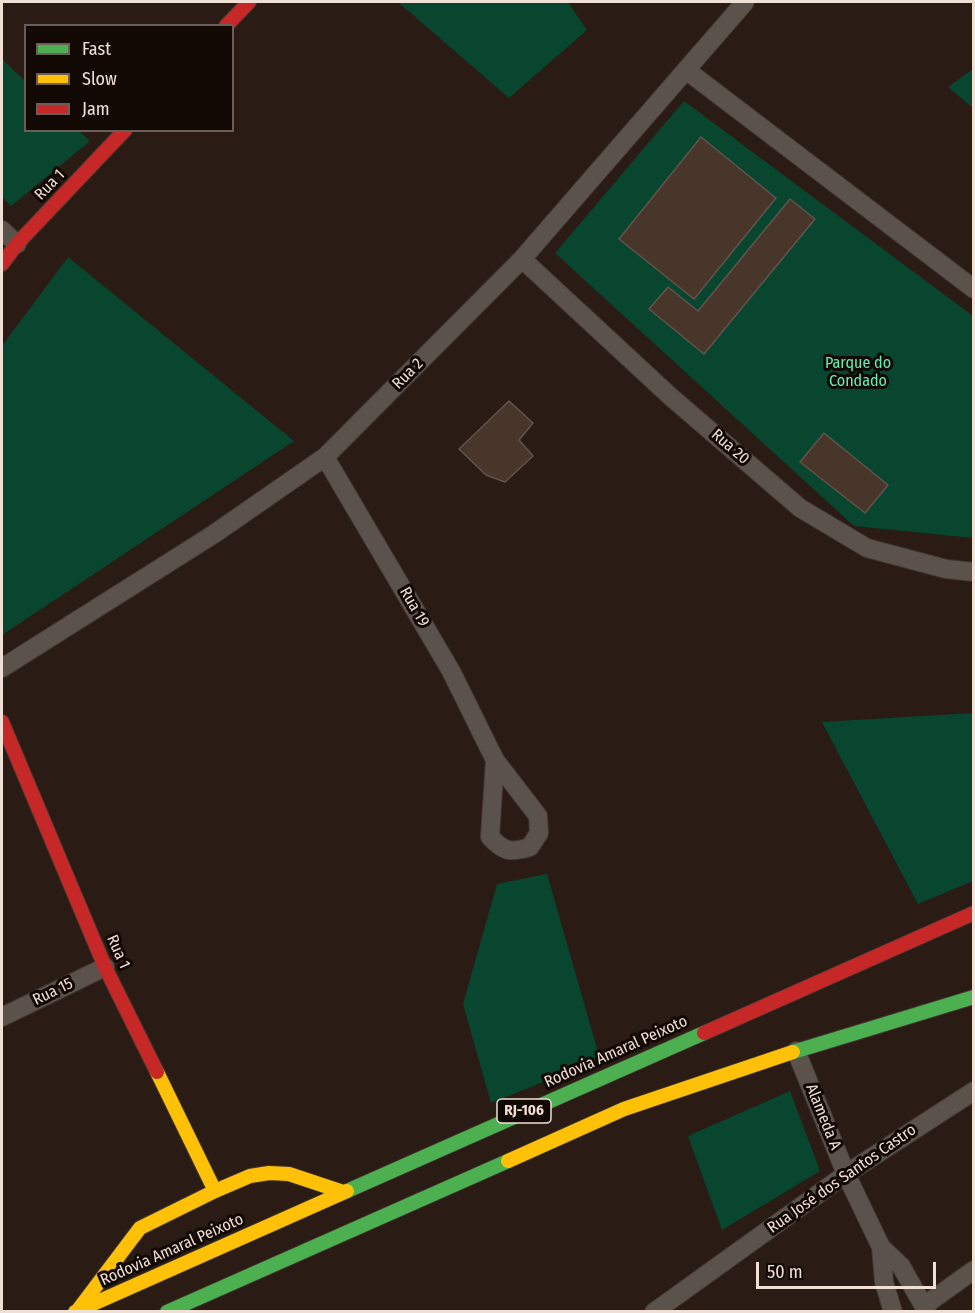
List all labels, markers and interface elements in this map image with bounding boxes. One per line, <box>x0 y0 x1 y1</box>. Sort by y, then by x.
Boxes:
legend <box>24 24 234 132</box>
text: Fast <box>82 38 111 60</box>
text: Slow <box>82 68 117 90</box>
text: Jam <box>82 98 110 120</box>
street label: Rua 1 <box>31 166 69 204</box>
park label: Parque do Condado <box>825 354 891 392</box>
street label: Rua 2 <box>389 355 427 393</box>
street label: Rua 20 <box>707 425 753 469</box>
street label: Rua 19 <box>395 584 433 630</box>
street label: Rua 1 <box>102 932 134 972</box>
street label: Rua 15 <box>30 974 76 1010</box>
street label: Rodovia Amaral Peixoto <box>542 1012 690 1092</box>
street label: Alameda A <box>801 1081 845 1153</box>
road number: RJ-106 <box>497 1099 551 1123</box>
street label: Rua José dos Santos Castro <box>764 1120 920 1238</box>
street label: Rodovia Amaral Peixoto <box>98 1210 246 1290</box>
scale bar <box>759 1250 939 1288</box>
text: 50 m <box>767 1261 803 1283</box>

